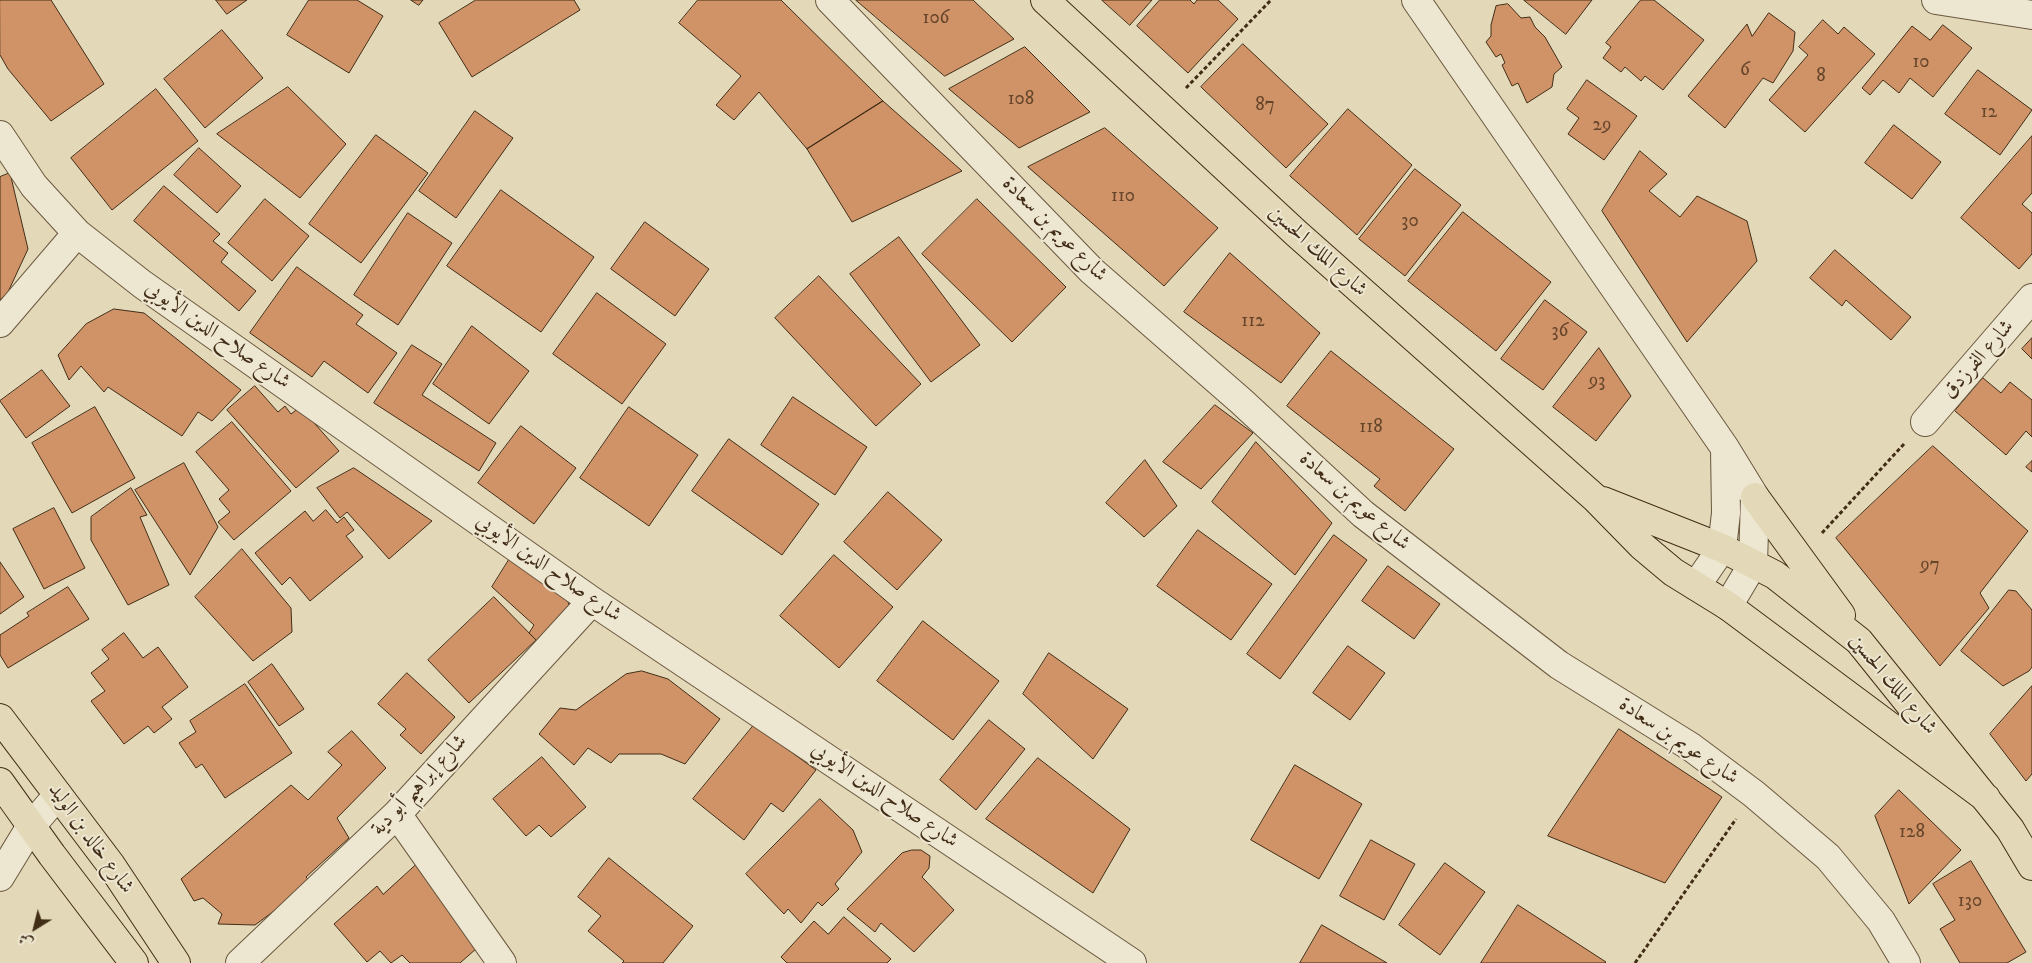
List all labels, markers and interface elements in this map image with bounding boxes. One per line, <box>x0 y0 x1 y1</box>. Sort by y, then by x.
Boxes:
house number: 106 <box>922 8 950 30</box>
house number: 10 <box>1912 52 1930 74</box>
house number: 6 <box>1740 60 1750 82</box>
house number: 8 <box>1816 66 1826 88</box>
house number: 108 <box>1008 89 1034 111</box>
house number: 87 <box>1255 95 1275 117</box>
house number: 12 <box>1981 102 1997 124</box>
house number: 29 <box>1593 115 1611 137</box>
street label: شارع عويم بن سعادة <box>996 172 1112 288</box>
house number: 110 <box>1111 186 1135 208</box>
street label: شارع الملك الحسين <box>1262 201 1372 303</box>
house number: 30 <box>1401 211 1419 233</box>
street label: شارع صلاح الدين الأيوبي <box>139 276 295 396</box>
house number: 112 <box>1241 311 1265 333</box>
street label: شارع الفرزدق <box>1938 315 2020 405</box>
house number: 36 <box>1552 321 1568 343</box>
house number: 93 <box>1589 371 1605 393</box>
house number: 118 <box>1359 417 1383 439</box>
street label: شارع عويم بن سعادة <box>1293 447 1415 557</box>
street label: شارع صلاح الدين الأيوبي <box>470 509 626 629</box>
house number: 97 <box>1920 555 1940 577</box>
street label: شارع الملك الحسين <box>1842 629 1942 741</box>
street label: شارع عويم بن سعادة <box>1613 693 1743 791</box>
street label: شارع إبراهيم أبو دية <box>367 730 473 842</box>
street label: شارع صلاح الدين الأيوبي <box>806 737 962 855</box>
street label: شارع خالد بن الوليد <box>41 779 139 899</box>
house number: 128 <box>1899 822 1925 844</box>
house number: 130 <box>1958 891 1982 913</box>
north arrow <box>10 903 60 953</box>
text: ش <box>15 929 37 952</box>

